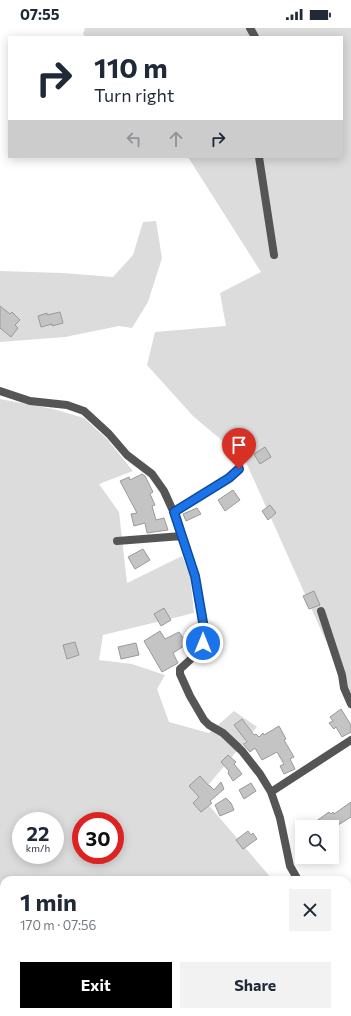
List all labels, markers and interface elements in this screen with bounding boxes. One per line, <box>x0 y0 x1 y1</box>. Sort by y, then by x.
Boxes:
text: 07:55 <box>20 5 60 23</box>
text: 110 m <box>94 50 168 84</box>
icon: right <box>28 52 80 104</box>
text: Turn right <box>94 84 174 106</box>
icon: left <box>123 128 145 150</box>
icon: ahead <box>165 128 187 150</box>
icon: right <box>207 128 229 150</box>
pin <box>222 428 256 469</box>
icon: arrive <box>228 434 250 456</box>
position arrow <box>182 622 224 664</box>
speed limit sign: 30 <box>72 812 124 864</box>
map controls <box>295 820 339 864</box>
button: search <box>295 820 339 864</box>
text: 22 <box>27 821 49 845</box>
text: km/h <box>26 842 50 854</box>
text: 1 min <box>20 887 77 916</box>
button: close <box>289 889 331 931</box>
text: 170 m · 07:56 <box>20 917 96 933</box>
button: Exit <box>20 962 172 1008</box>
button: Share <box>180 962 331 1008</box>

